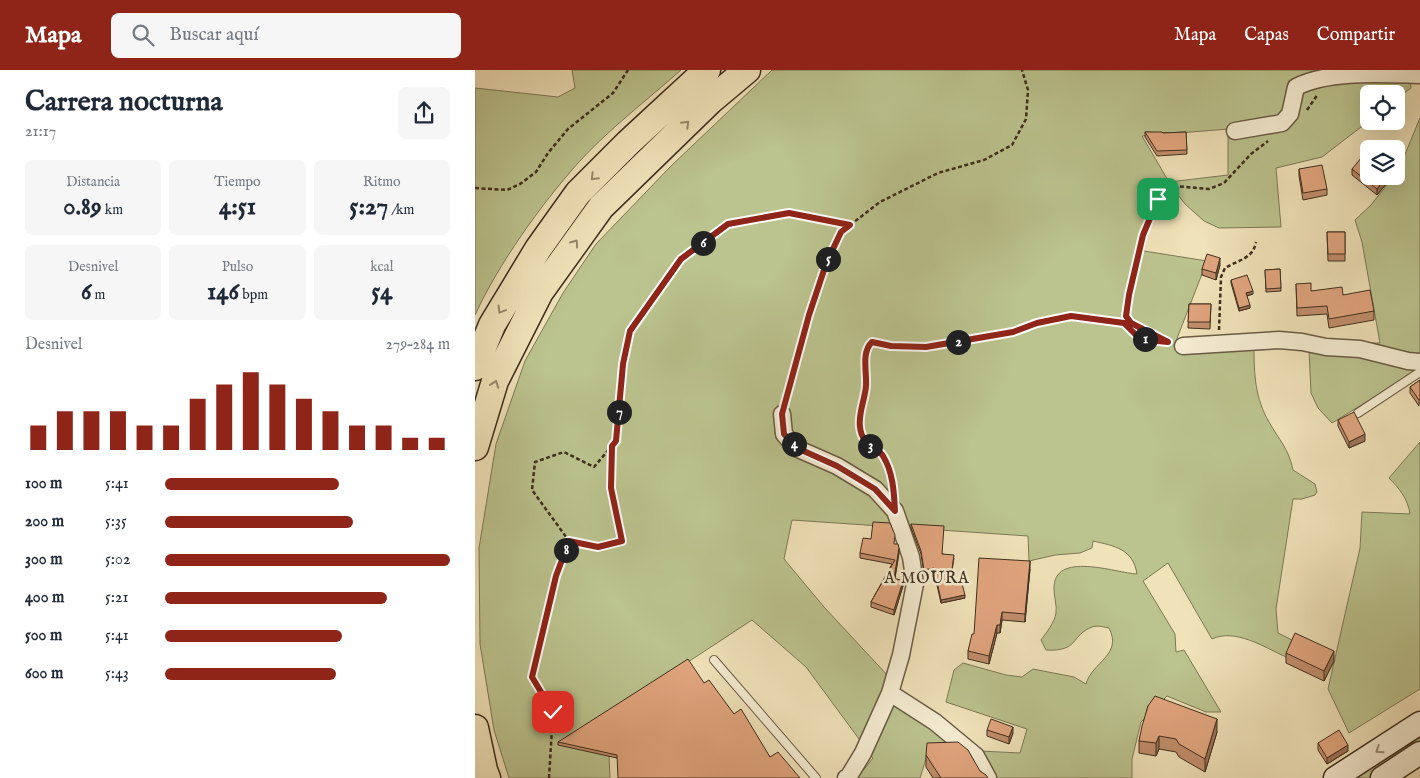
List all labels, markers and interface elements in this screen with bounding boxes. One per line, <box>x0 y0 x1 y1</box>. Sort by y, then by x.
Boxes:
search box <box>111 13 461 58</box>
text: Mapa <box>25 20 81 51</box>
icon: search <box>129 21 157 49</box>
text: Buscar aquí <box>169 23 258 47</box>
text: Mapa <box>1174 24 1216 47</box>
text: Capas <box>1244 24 1289 47</box>
text: Compartir <box>1317 24 1395 47</box>
text: Carrera nocturna <box>25 85 222 120</box>
map controls <box>1360 85 1405 185</box>
button: locate <box>1360 85 1405 130</box>
button: share <box>398 87 450 139</box>
one-way arrow <box>681 121 690 130</box>
text: 21:17 <box>25 122 56 142</box>
button: layers <box>1360 140 1405 185</box>
one-way arrow <box>591 172 600 181</box>
text: Distancia <box>66 173 120 191</box>
text: Tiempo <box>214 173 261 191</box>
text: Ritmo <box>363 173 401 191</box>
pin <box>1137 178 1179 220</box>
icon: arrive <box>1144 185 1172 213</box>
text: 0.89 <box>63 191 102 223</box>
text: 4:51 <box>219 191 256 223</box>
text: 5:27 <box>349 191 388 223</box>
text: km <box>102 201 123 219</box>
text: /km <box>388 201 414 219</box>
pin: 6 <box>691 230 715 256</box>
text: 6 <box>701 234 706 252</box>
one-way arrow <box>569 239 578 249</box>
pin: 5 <box>815 246 841 272</box>
text: 5 <box>826 250 831 268</box>
text: Desnivel <box>68 258 118 276</box>
text: Pulso <box>222 258 253 276</box>
text: kcal <box>370 258 393 276</box>
text: 6 <box>81 276 92 308</box>
text: 146 <box>207 276 239 308</box>
text: 54 <box>371 276 392 308</box>
text: m <box>92 286 105 304</box>
text: bpm <box>239 286 268 304</box>
one-way arrow <box>497 304 507 313</box>
pin: 1 <box>1133 326 1157 352</box>
pin: 2 <box>945 330 971 354</box>
text: 1 <box>1143 330 1148 348</box>
text: 2 <box>955 333 962 351</box>
text: Desnivel <box>25 335 82 355</box>
text: 279–284 m <box>385 335 450 355</box>
one-way arrow <box>489 380 499 389</box>
pin: 7 <box>607 400 631 424</box>
text: 7 <box>616 403 623 421</box>
pin: 4 <box>781 432 807 456</box>
pin: 3 <box>857 434 883 458</box>
text: 4 <box>791 435 798 453</box>
text: 3 <box>868 437 873 455</box>
text: 100 m <box>25 474 62 494</box>
text: 5:41 <box>105 474 129 494</box>
text: 200 m <box>25 512 64 532</box>
text: 5:35 <box>105 512 127 532</box>
pin: 8 <box>553 538 579 562</box>
text: 8 <box>564 541 569 559</box>
text: 300 m <box>25 550 63 570</box>
text: 5:02 <box>105 550 130 570</box>
district label: A MOURA <box>883 569 970 589</box>
text: 400 m <box>25 588 64 608</box>
text: 5:21 <box>105 588 128 608</box>
text: 500 m <box>25 626 62 646</box>
text: 5:41 <box>105 626 129 646</box>
text: 600 m <box>25 664 63 684</box>
text: 5:43 <box>105 664 129 684</box>
pin <box>532 691 574 733</box>
icon: check <box>539 698 567 726</box>
one-way arrow <box>1375 743 1384 753</box>

